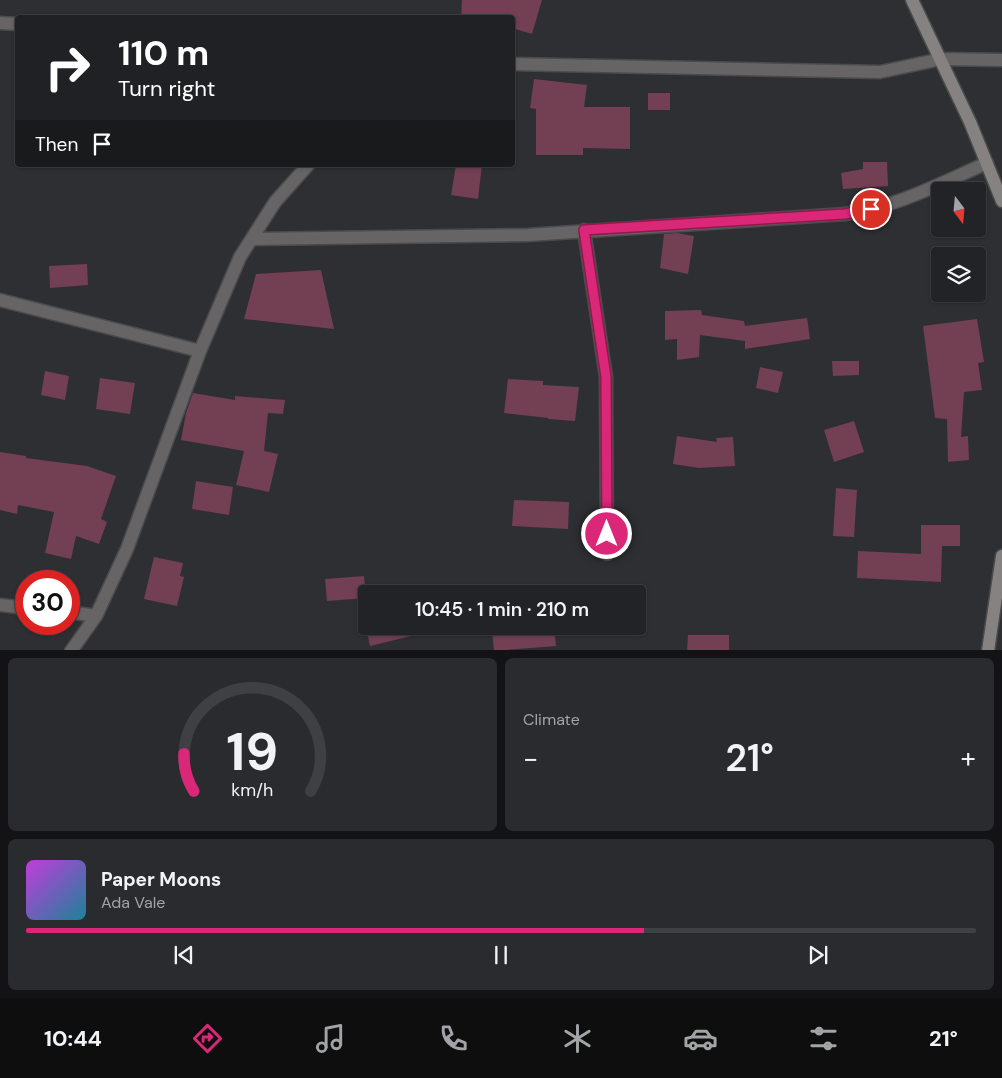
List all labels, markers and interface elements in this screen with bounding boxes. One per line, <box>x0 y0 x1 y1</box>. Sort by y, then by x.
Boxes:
text: 110 m <box>118 30 209 76</box>
icon: right <box>35 35 100 100</box>
text: Turn right <box>118 74 215 103</box>
icon: arrive <box>88 130 116 158</box>
text: Then <box>35 132 78 157</box>
north arrow <box>931 182 986 238</box>
map controls <box>931 182 986 302</box>
pin <box>850 188 892 230</box>
icon: arrive <box>857 195 885 223</box>
button: layers <box>931 247 986 302</box>
position arrow <box>580 507 632 559</box>
speed limit sign: 30 <box>15 570 80 635</box>
text: 10:45 · 1 min · 210 m <box>415 597 589 622</box>
text: Climate <box>523 709 580 730</box>
text: 19 <box>227 718 278 786</box>
text: 21° <box>725 733 774 783</box>
text: − <box>523 740 538 777</box>
text: + <box>961 740 976 777</box>
text: km/h <box>231 778 274 802</box>
text: Paper Moons <box>101 867 221 892</box>
text: Ada Vale <box>101 892 165 913</box>
icon: previous <box>170 941 198 969</box>
icon: pause <box>487 941 515 969</box>
icon: next <box>804 941 832 969</box>
icon: directions <box>190 1021 225 1056</box>
icon: music <box>313 1021 348 1056</box>
icon: phone <box>436 1021 471 1056</box>
icon: climate <box>560 1021 595 1056</box>
icon: car <box>683 1021 718 1056</box>
icon: filters <box>806 1021 841 1056</box>
text: 10:44 <box>44 1024 102 1053</box>
text: 21° <box>929 1024 958 1053</box>

